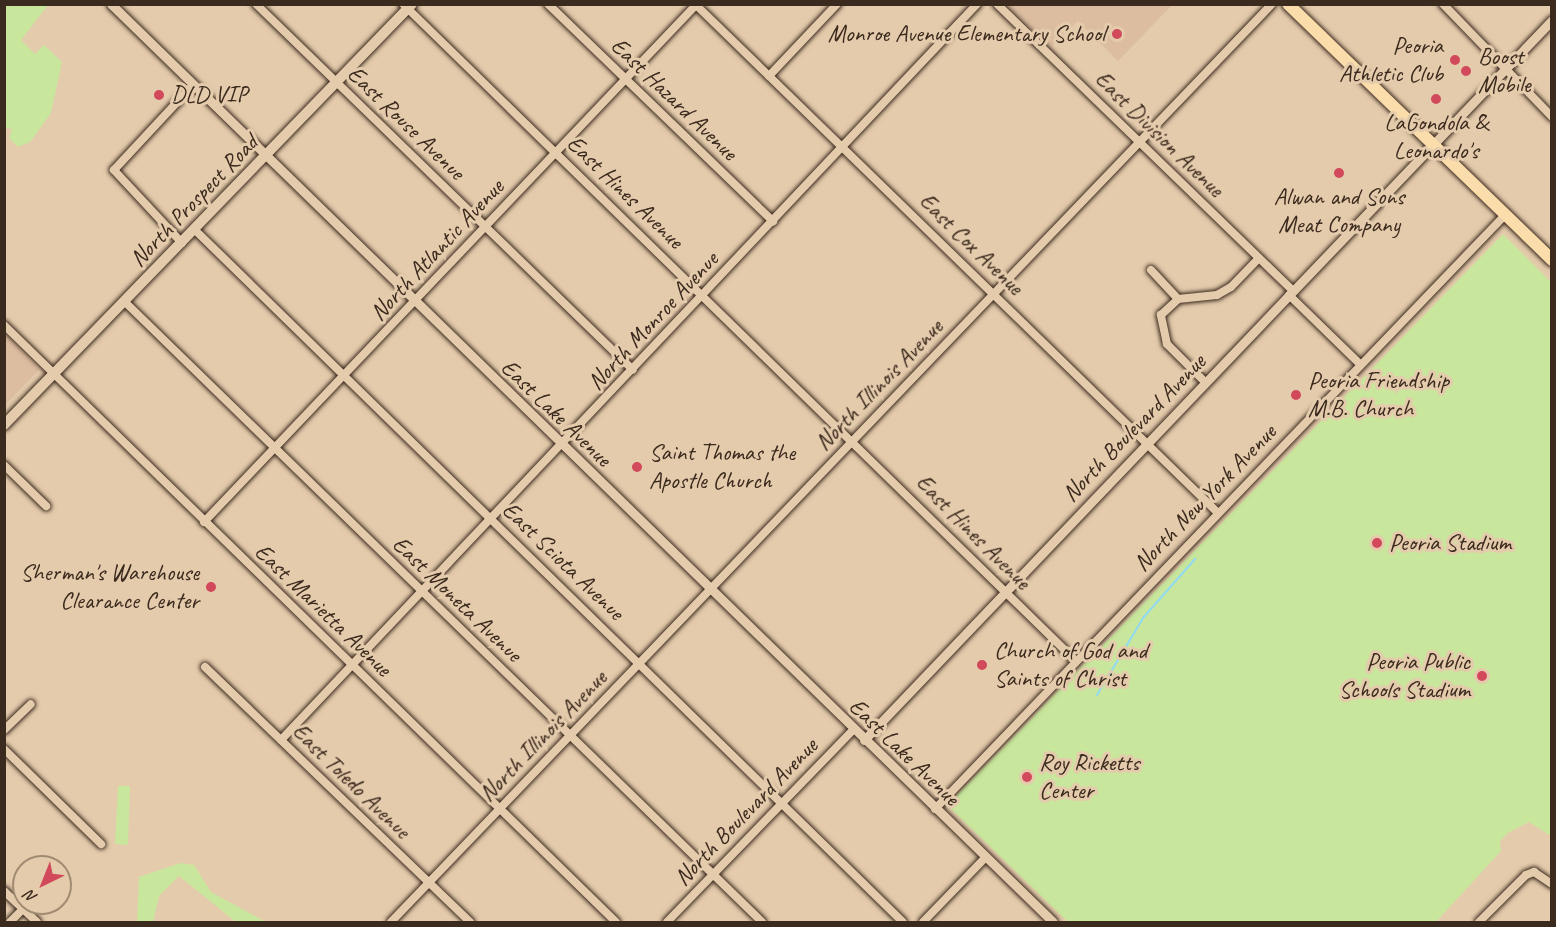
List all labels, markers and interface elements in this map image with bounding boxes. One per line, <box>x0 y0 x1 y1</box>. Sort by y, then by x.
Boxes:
place label: Monroe Avenue Elementary School <box>827 20 1105 48</box>
marker: Monroe Avenue Elementary School <box>1110 27 1124 41</box>
street label: East Hazard Avenue <box>605 31 743 167</box>
place label: Peoria Athletic Club <box>1339 32 1443 88</box>
place label: Boost Mobile <box>1478 43 1531 99</box>
marker: Peoria Athletic Club <box>1448 53 1462 67</box>
street label: East Rouse Avenue <box>341 60 471 186</box>
marker: Boost Mobile <box>1459 64 1473 78</box>
street label: East Division Avenue <box>1088 65 1230 203</box>
place label: DLD VIP <box>171 81 247 109</box>
marker: DLD VIP <box>152 88 166 102</box>
marker: LaGondola & Leonardo's <box>1429 92 1443 106</box>
place label: LaGondola & Leonardo's <box>1384 109 1488 165</box>
street label: North Prospect Road <box>124 129 264 273</box>
street label: East Hines Avenue <box>561 129 689 255</box>
marker: Alwan and Sons Meat Company <box>1332 166 1346 180</box>
street label: North Atlantic Avenue <box>364 173 510 327</box>
place label: Alwan and Sons Meat Company <box>1273 183 1405 239</box>
street label: East Cox Avenue <box>913 187 1029 301</box>
street label: North Monroe Avenue <box>582 246 724 396</box>
street label: North Illinois Avenue <box>809 313 949 457</box>
street label: North Boulevard Avenue <box>1056 348 1212 508</box>
street label: East Lake Avenue <box>494 353 618 473</box>
place label: Peoria Friendship M.B. Church <box>1308 367 1449 423</box>
marker: Peoria Friendship M.B. Church <box>1289 388 1303 402</box>
street label: North New York Avenue <box>1127 418 1283 578</box>
place label: Saint Thomas the Apostle Church <box>649 439 796 495</box>
marker: Saint Thomas the Apostle Church <box>630 460 644 474</box>
street label: East Hines Avenue <box>909 468 1037 596</box>
street label: East Sciota Avenue <box>497 496 629 626</box>
place label: Peoria Stadium <box>1389 529 1512 557</box>
street label: East Moneta Avenue <box>386 530 528 668</box>
marker: Peoria Stadium <box>1370 536 1384 550</box>
street label: East Marietta Avenue <box>248 537 398 683</box>
place label: Sherman's Warehouse Clearance Center <box>20 559 199 615</box>
marker: Sherman's Warehouse Clearance Center <box>204 580 218 594</box>
place label: Church of God and Saints of Christ <box>994 637 1147 693</box>
place label: Peoria Public Schools Stadium <box>1338 648 1470 704</box>
marker: Church of God and Saints of Christ <box>975 658 989 672</box>
street label: North Illinois Avenue <box>473 664 613 808</box>
marker: Peoria Public Schools Stadium <box>1475 669 1489 683</box>
street label: East Lake Avenue <box>842 692 966 812</box>
street label: East Toledo Avenue <box>286 717 416 845</box>
street label: North Boulevard Avenue <box>668 732 824 892</box>
place label: Roy Ricketts Center <box>1039 749 1140 805</box>
marker: Roy Ricketts Center <box>1020 770 1034 784</box>
north arrow <box>12 855 72 915</box>
text: N <box>21 886 42 907</box>

